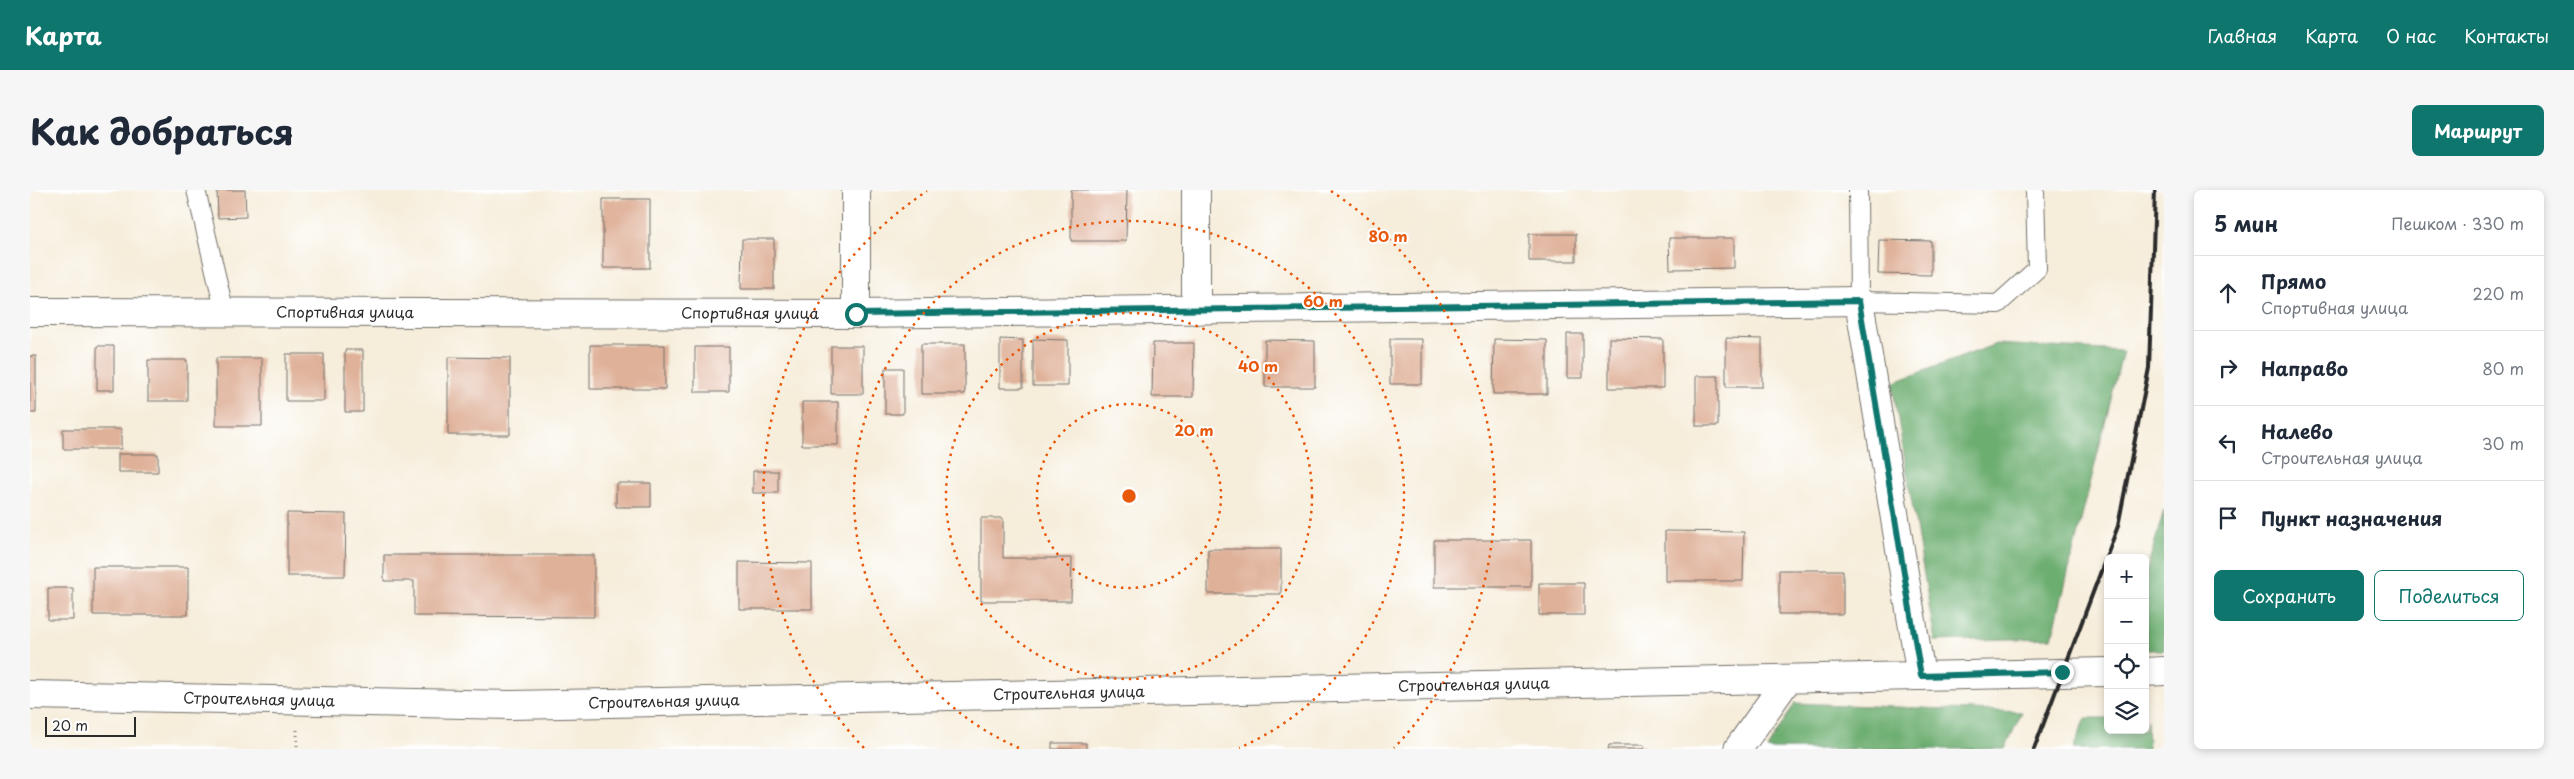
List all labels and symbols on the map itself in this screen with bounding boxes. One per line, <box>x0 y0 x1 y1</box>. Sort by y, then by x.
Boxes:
text: 80 m <box>1368 224 1408 247</box>
text: 60 m <box>1303 289 1343 312</box>
street label: Спортивная улица <box>276 300 415 323</box>
street label: Спортивная улица <box>681 301 820 324</box>
route start <box>845 303 868 326</box>
text: 40 m <box>1238 354 1278 377</box>
text: 20 m <box>1175 418 1213 441</box>
centre of rings <box>1120 487 1138 505</box>
route end <box>2051 661 2074 684</box>
street label: Строительная улица <box>1398 671 1550 697</box>
street label: Строительная улица <box>993 679 1145 705</box>
street label: Строительная улица <box>183 685 336 711</box>
street label: Строительная улица <box>588 687 740 713</box>
scale bar <box>45 714 136 737</box>

